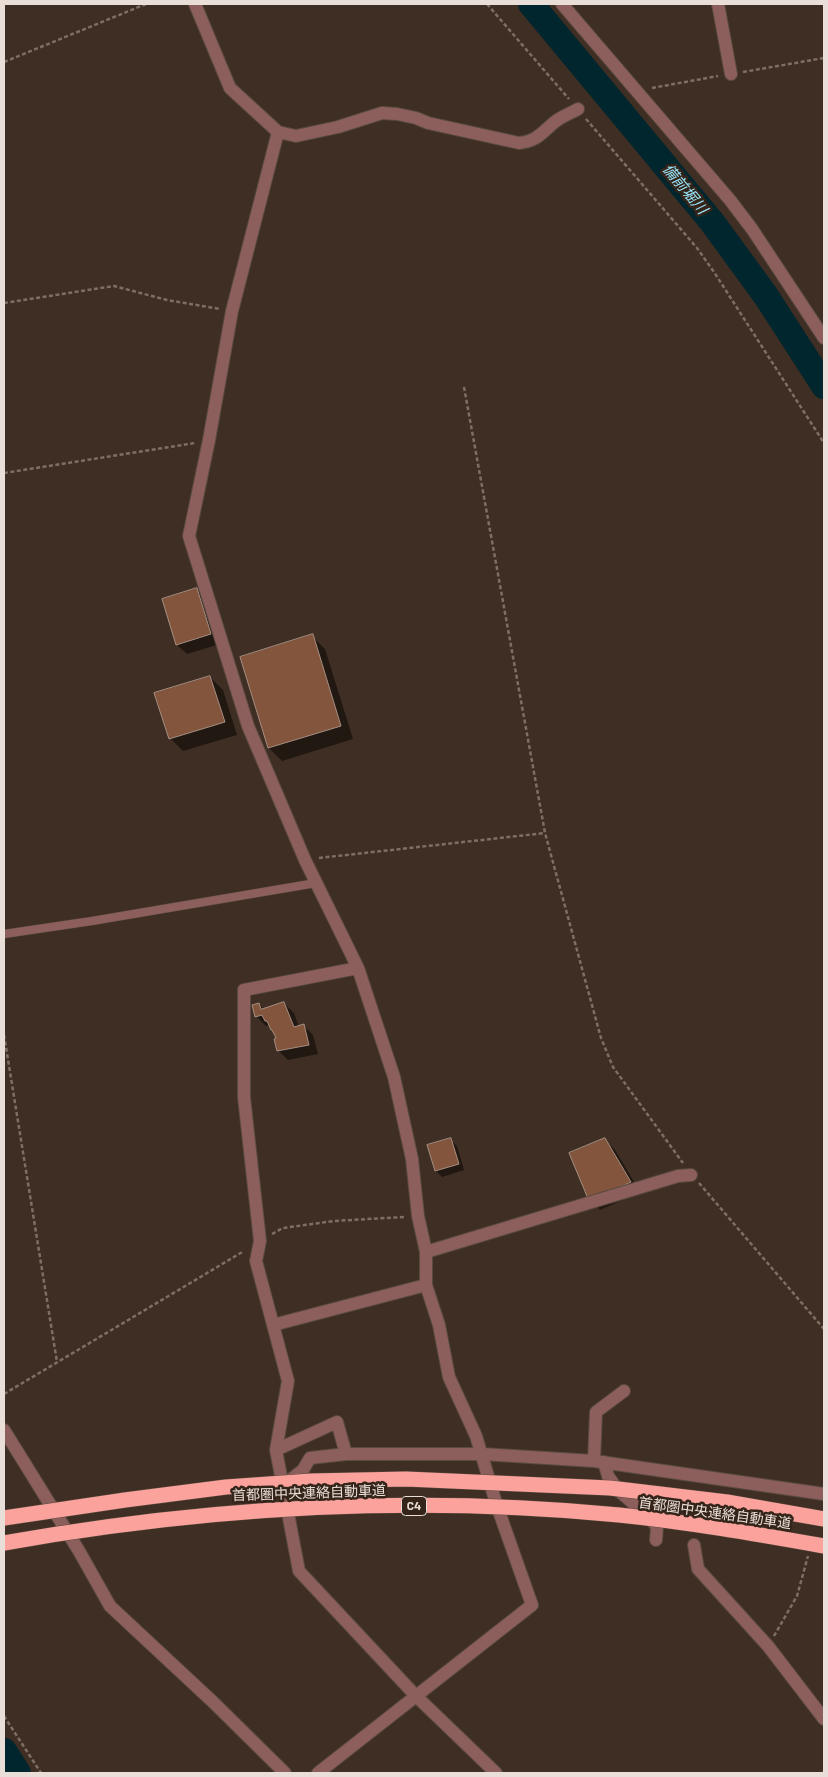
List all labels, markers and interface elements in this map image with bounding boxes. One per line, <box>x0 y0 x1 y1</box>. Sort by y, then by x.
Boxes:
water label: 備前堀川 <box>659 160 711 218</box>
street label: 首都圏中央連絡自動車道 <box>232 1482 386 1504</box>
street label: 首都圏中央連絡自動車道 <box>638 1494 792 1532</box>
road number: C4 <box>402 1496 426 1515</box>

